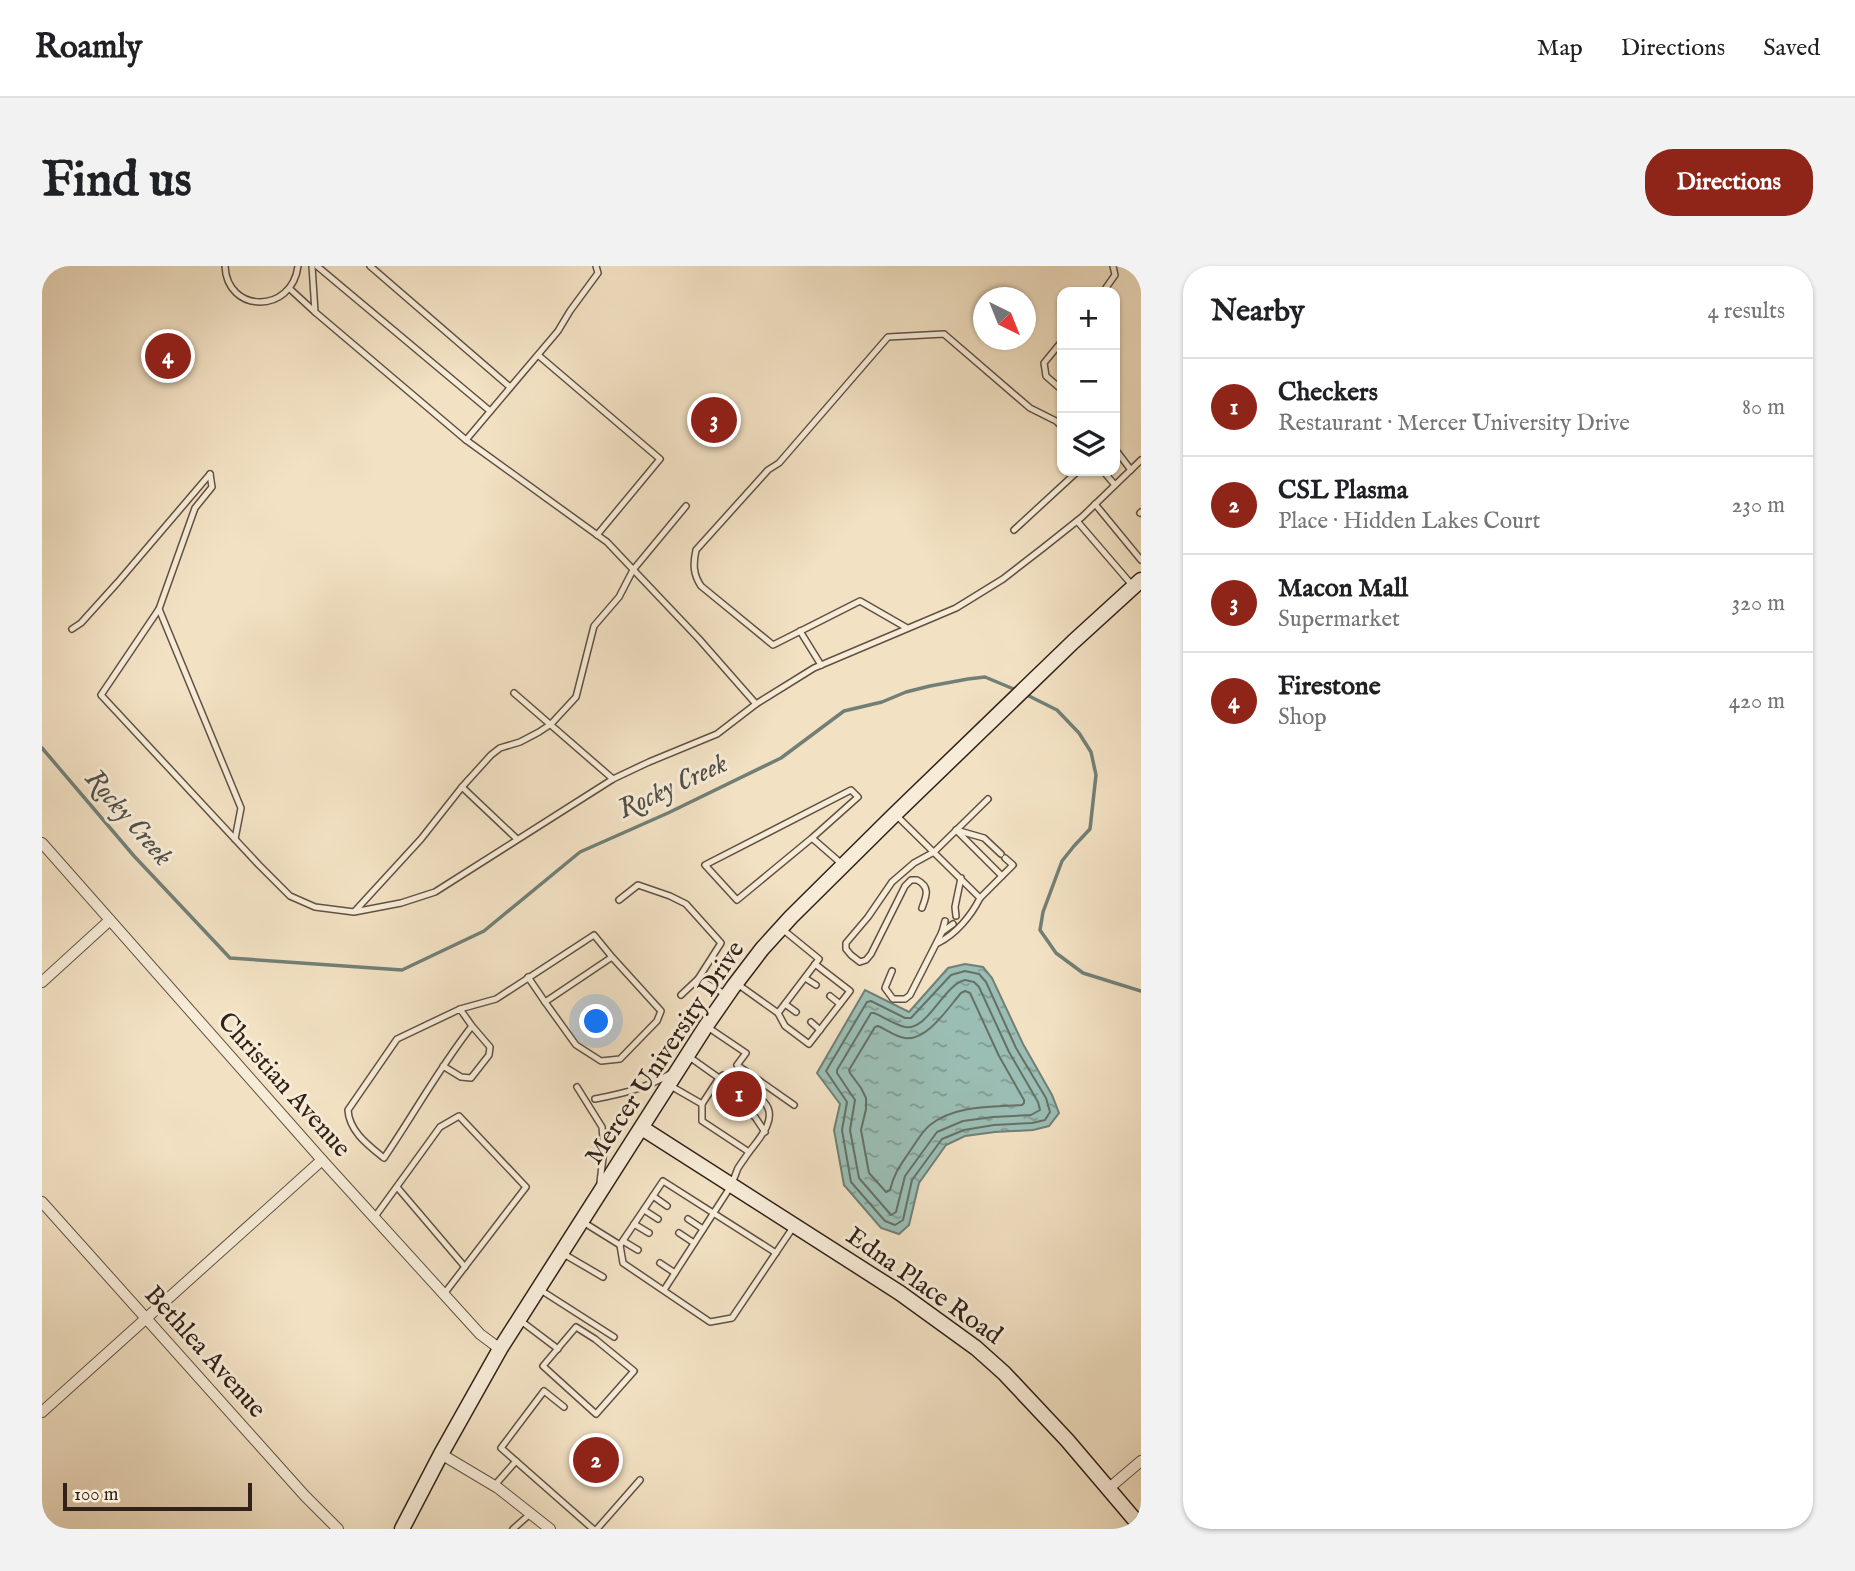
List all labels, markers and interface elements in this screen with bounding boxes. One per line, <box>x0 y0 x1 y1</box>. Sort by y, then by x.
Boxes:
text: Roamly <box>35 27 142 69</box>
text: Map <box>1537 33 1583 64</box>
text: Directions <box>1621 33 1725 64</box>
text: Saved <box>1763 33 1820 64</box>
button: Directions <box>1645 149 1813 216</box>
text: Find us <box>42 151 192 213</box>
north arrow <box>973 287 1036 350</box>
map controls <box>1057 287 1120 476</box>
button: + <box>1057 287 1120 350</box>
text: Nearby <box>1211 293 1304 331</box>
text: 4 results <box>1707 297 1785 326</box>
pin: 4 <box>145 330 191 382</box>
button: − <box>1057 350 1120 413</box>
text: Checkers <box>1278 376 1378 409</box>
text: 1 <box>1230 393 1238 422</box>
text: 80 m <box>1742 393 1785 422</box>
pin: 3 <box>691 394 737 446</box>
text: Restaurant · Mercer University Drive <box>1278 409 1630 438</box>
button: layers <box>1057 413 1120 476</box>
text: CSL Plasma <box>1278 474 1408 507</box>
text: 2 <box>1229 491 1239 520</box>
text: 230 m <box>1732 491 1785 520</box>
text: Place · Hidden Lakes Court <box>1278 507 1540 536</box>
text: Macon Mall <box>1278 572 1408 605</box>
text: 3 <box>1230 589 1238 618</box>
text: 320 m <box>1732 589 1785 618</box>
text: Supermarket <box>1278 605 1400 634</box>
text: Firestone <box>1278 670 1381 703</box>
text: 4 <box>1228 687 1240 716</box>
text: 420 m <box>1729 687 1785 716</box>
text: Shop <box>1278 703 1327 732</box>
water label: Rocky Creek <box>613 746 733 828</box>
water label: Rocky Creek <box>76 762 180 874</box>
street label: Mercer University Drive <box>578 935 752 1171</box>
your location <box>579 1004 613 1038</box>
street label: Christian Avenue <box>210 1006 358 1165</box>
pin: 1 <box>716 1068 762 1120</box>
street label: Edna Place Road <box>839 1220 1009 1352</box>
street label: Bethlea Avenue <box>137 1279 273 1425</box>
pin: 2 <box>573 1434 619 1486</box>
scale bar <box>63 1480 252 1512</box>
text: 100 m <box>74 1483 118 1507</box>

